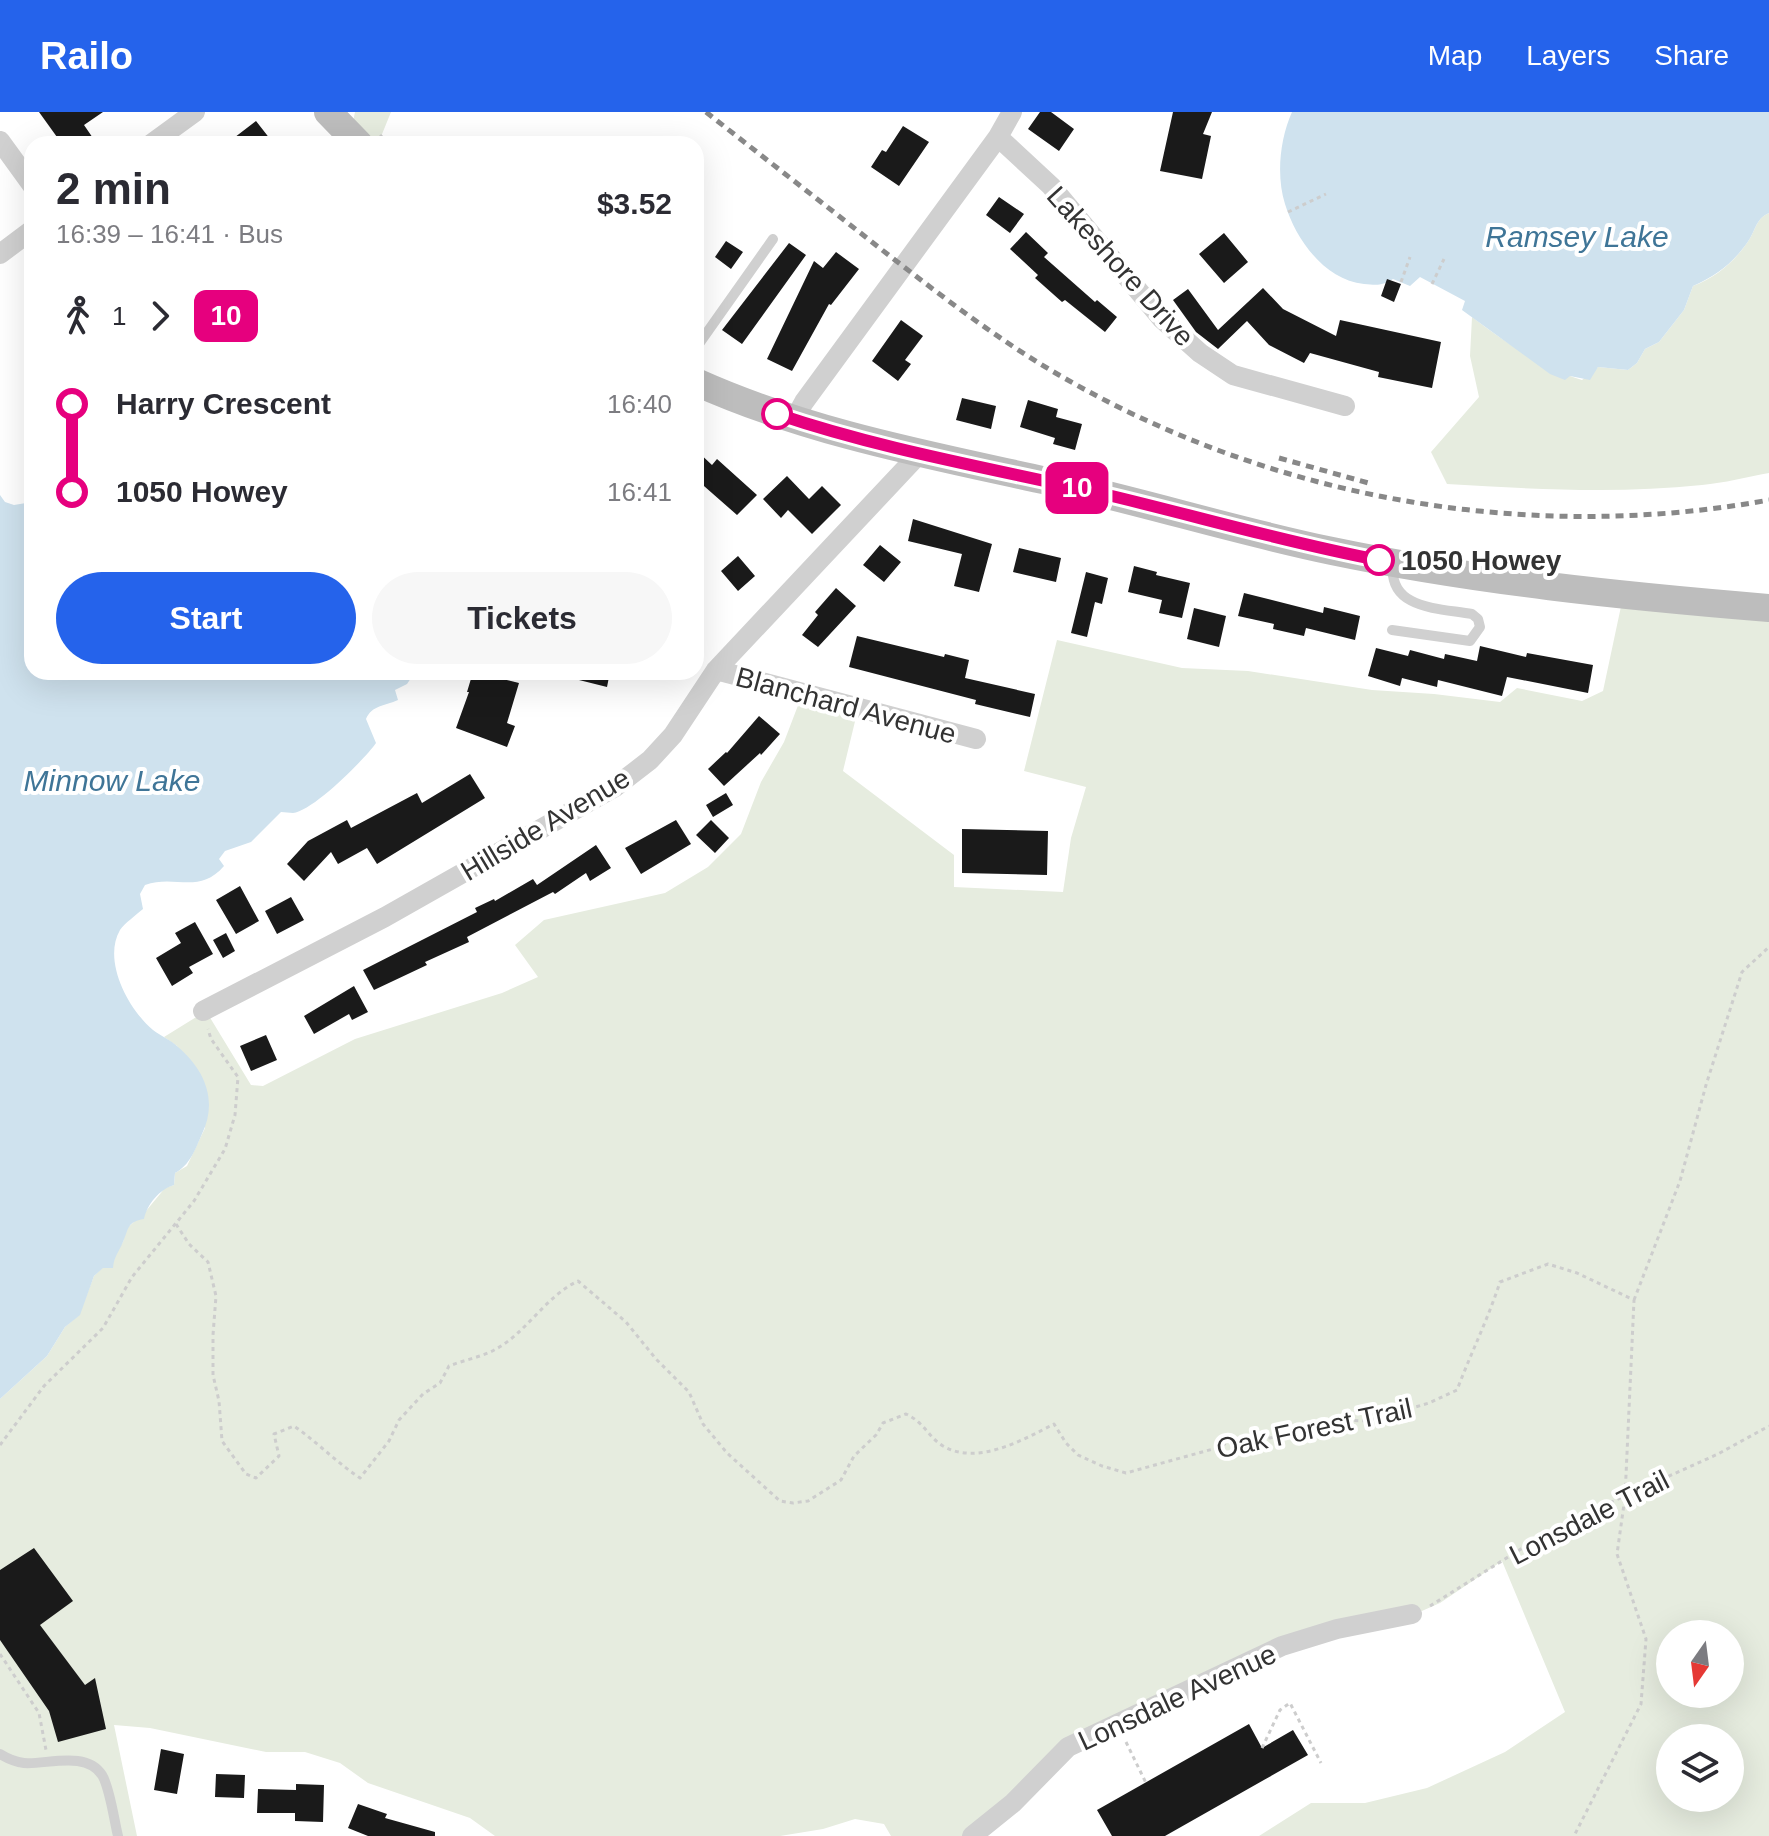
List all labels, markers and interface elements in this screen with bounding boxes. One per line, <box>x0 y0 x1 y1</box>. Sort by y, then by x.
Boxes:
text: Railo <box>40 35 133 77</box>
text: Map <box>1428 40 1482 71</box>
text: Layers <box>1526 40 1610 71</box>
text: Share <box>1654 40 1729 71</box>
text: 2 min <box>56 164 171 213</box>
street label: Lakeshore Drive <box>1041 180 1200 352</box>
text: $3.52 <box>597 187 672 220</box>
text: 16:39 – 16:41 · Bus <box>56 219 283 249</box>
water label: Ramsey Lake <box>1485 220 1669 253</box>
icon: walk <box>56 294 100 338</box>
icon: forward <box>138 294 182 338</box>
text: 10 <box>210 300 242 331</box>
text: 1 <box>112 301 126 331</box>
text: Harry Crescent <box>116 387 331 420</box>
text: 16:40 <box>607 389 672 419</box>
unlabelled marker <box>762 399 792 429</box>
line badge: 10 <box>1041 462 1113 514</box>
text: 10 <box>1061 472 1093 503</box>
text: 1050 Howey <box>116 475 288 508</box>
text: 16:41 <box>607 477 672 507</box>
marker: 1050 Howey <box>1364 545 1394 575</box>
place label: 1050 Howey <box>1401 545 1562 576</box>
button: Start <box>56 572 356 664</box>
button: Tickets <box>372 572 672 664</box>
street label: Blanchard Avenue <box>732 661 959 750</box>
street label: Hillside Avenue <box>455 762 635 887</box>
water label: Minnow Lake <box>24 764 200 797</box>
street label: Oak Forest Trail <box>1213 1393 1415 1464</box>
street label: Lonsdale Trail <box>1505 1464 1674 1571</box>
north arrow <box>1656 1620 1744 1708</box>
map controls <box>1656 1620 1744 1812</box>
street label: Lonsdale Avenue <box>1074 1638 1281 1757</box>
button: layers <box>1656 1724 1744 1812</box>

